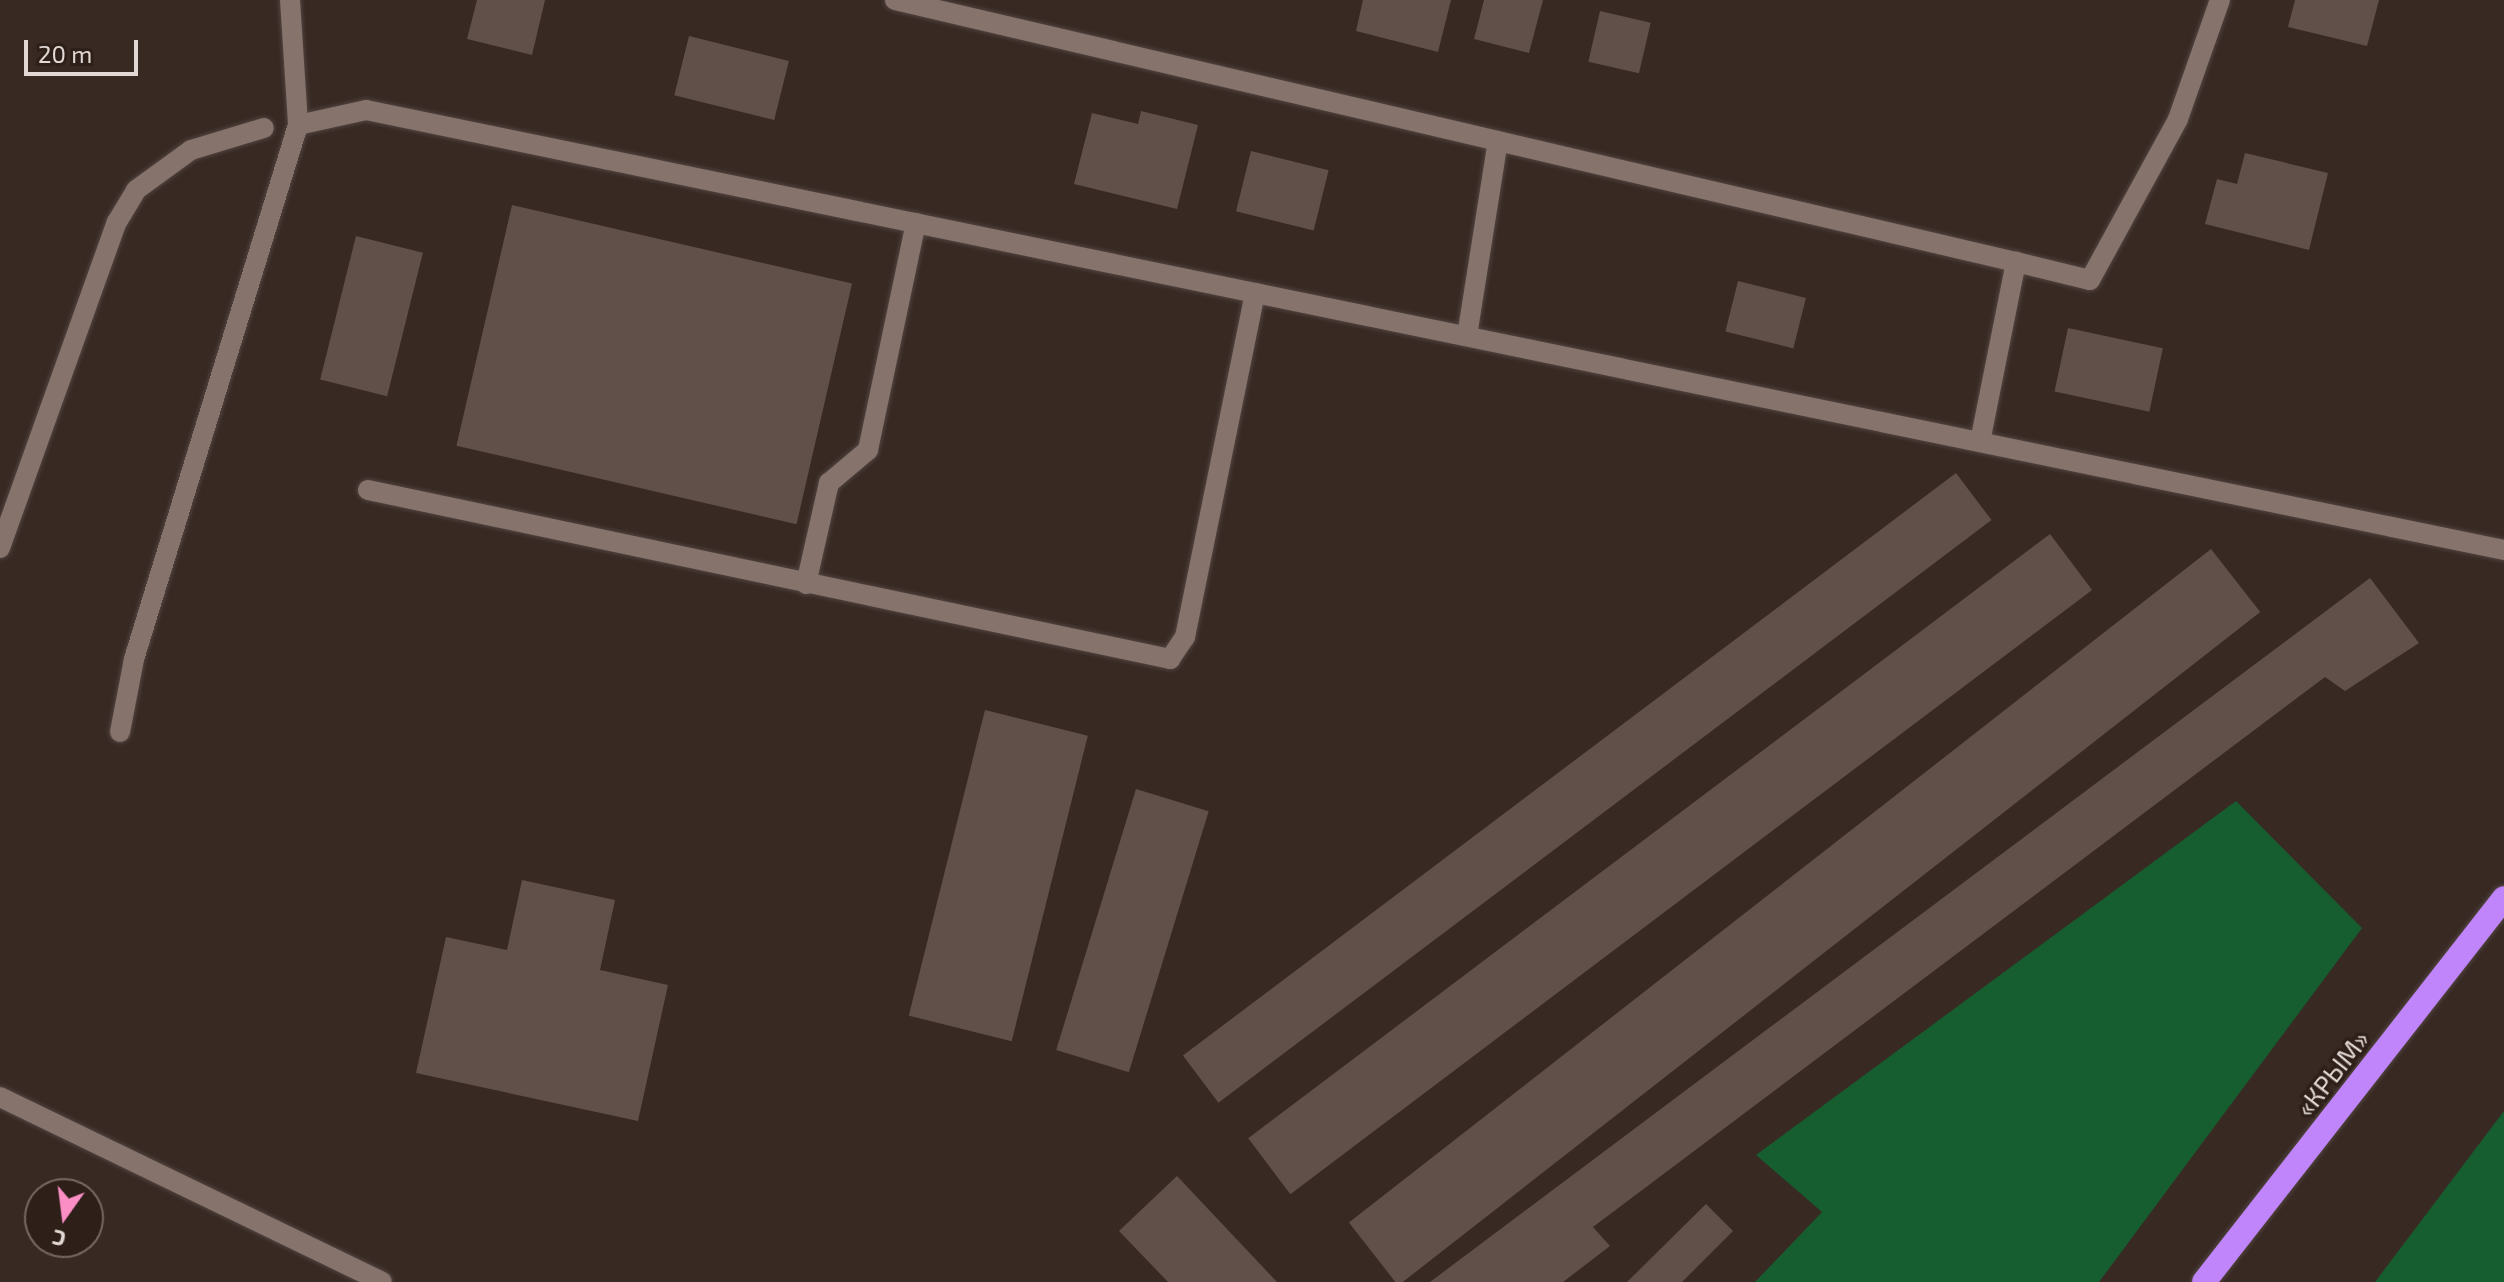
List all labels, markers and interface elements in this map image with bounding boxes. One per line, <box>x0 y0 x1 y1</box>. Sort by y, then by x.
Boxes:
scale bar <box>28 24 142 74</box>
text: 20 m <box>38 39 92 68</box>
street label: «КРЫМ» <box>2289 1024 2375 1122</box>
north arrow <box>24 1178 104 1258</box>
text: С <box>49 1225 68 1254</box>

